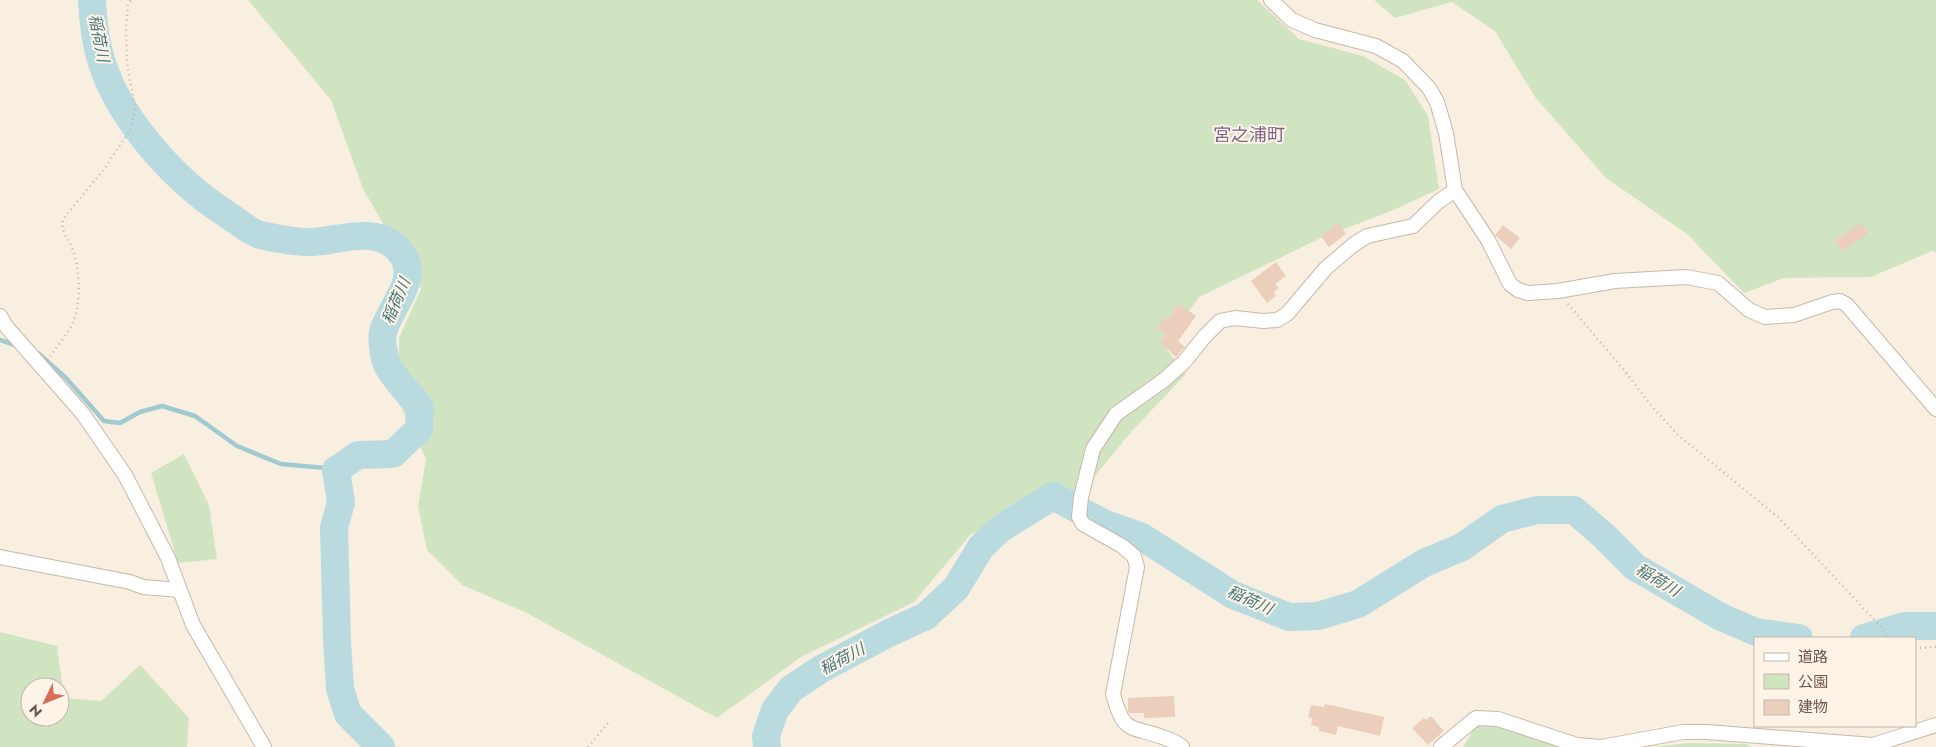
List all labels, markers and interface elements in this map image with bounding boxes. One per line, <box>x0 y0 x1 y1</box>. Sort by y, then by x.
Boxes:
water label: 稲荷川 <box>83 12 115 66</box>
district label: 宮之浦町 <box>1213 122 1285 148</box>
water label: 稲荷川 <box>376 273 417 328</box>
water label: 稲荷川 <box>1631 558 1686 603</box>
water label: 稲荷川 <box>1223 580 1278 621</box>
water label: 稲荷川 <box>815 637 870 680</box>
legend <box>1754 637 1916 727</box>
text: 道路 <box>1798 646 1828 668</box>
text: 公園 <box>1798 671 1828 693</box>
north arrow <box>20 677 70 727</box>
text: 建物 <box>1798 696 1828 718</box>
text: N <box>24 700 47 722</box>

